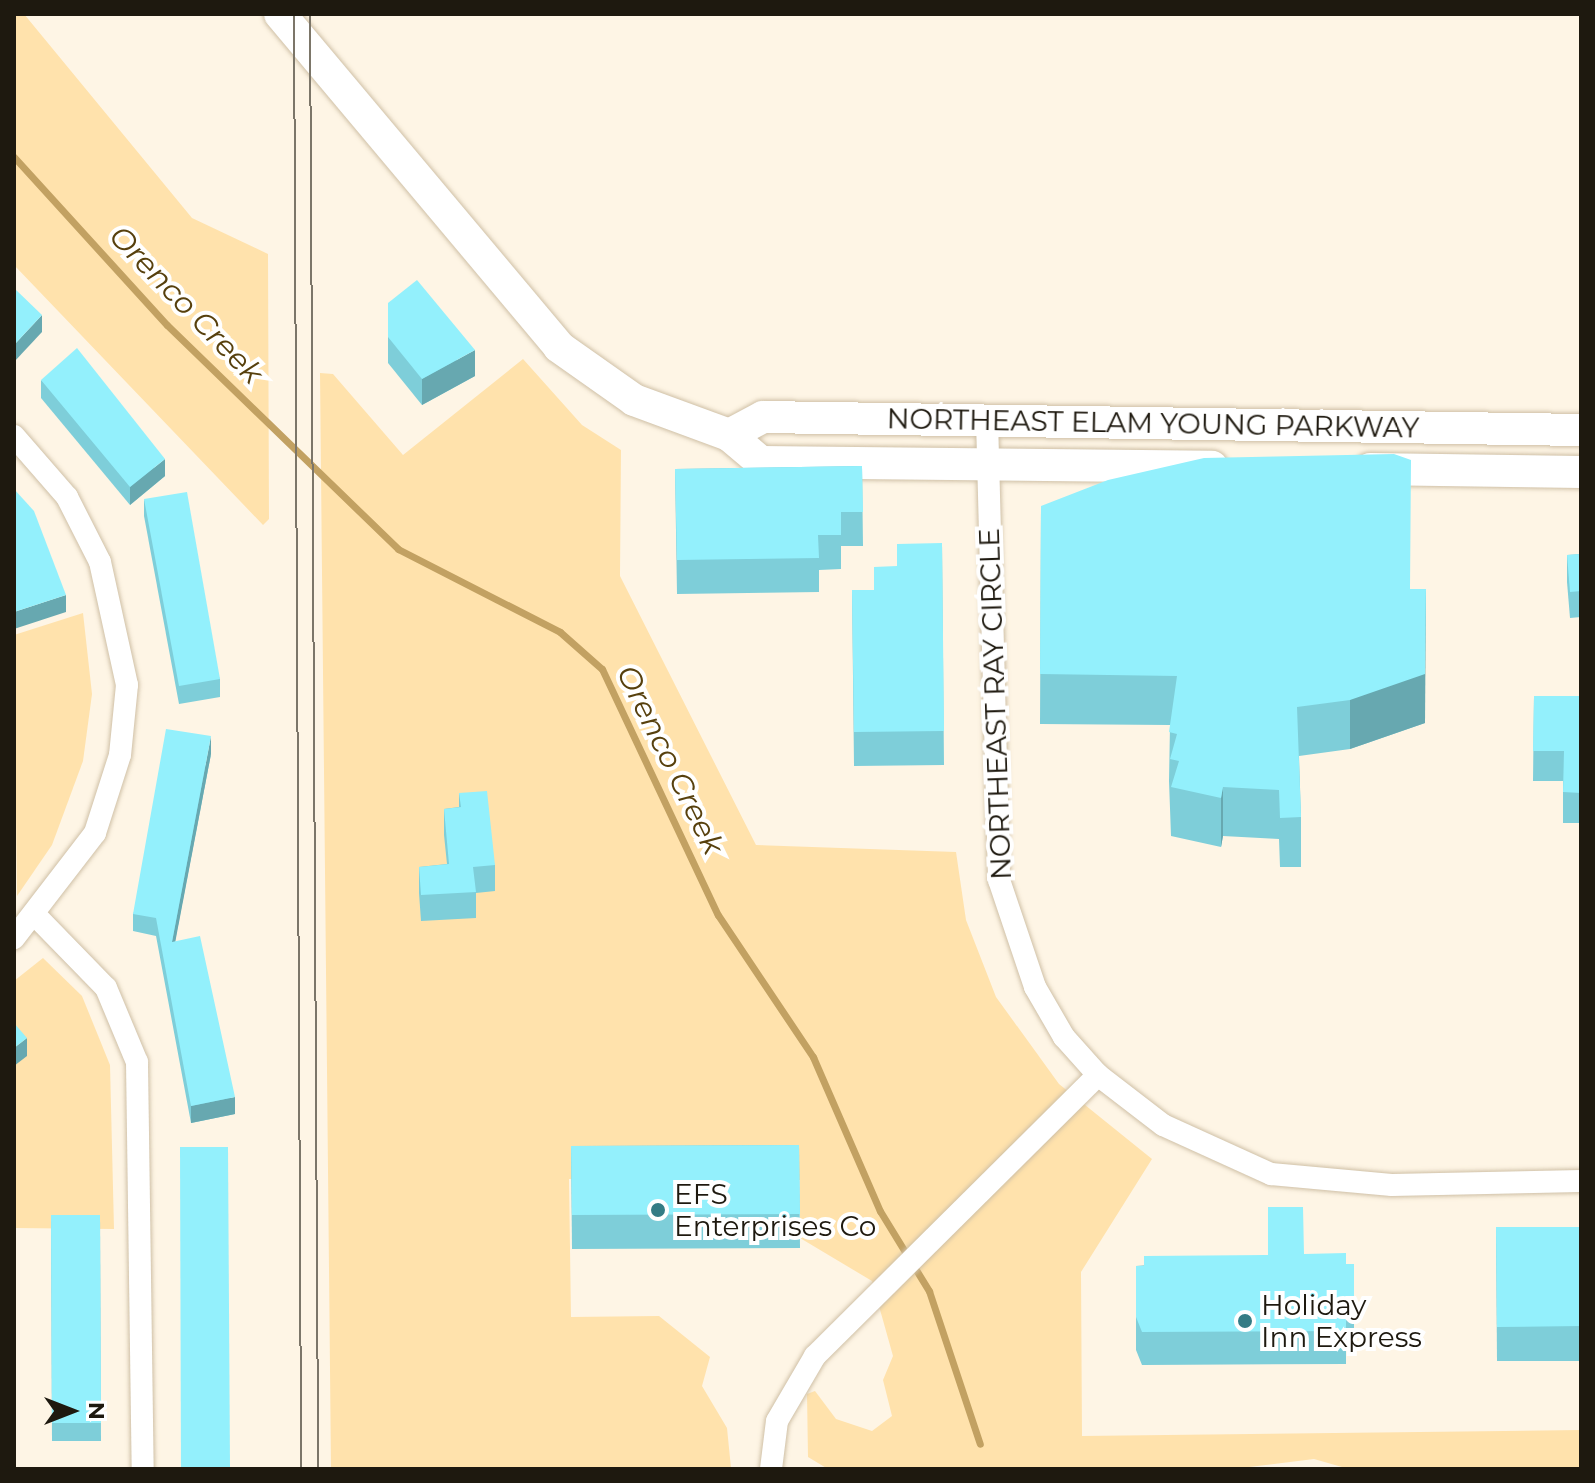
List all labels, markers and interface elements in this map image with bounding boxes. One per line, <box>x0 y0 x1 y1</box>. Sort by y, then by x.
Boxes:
water label: Orenco Creek <box>102 218 270 392</box>
street label: NORTHEAST ELAM YOUNG PARKWAY <box>886 402 1420 444</box>
street label: NORTHEAST RAY CIRCLE <box>972 528 1018 880</box>
water label: Orenco Creek <box>609 660 731 860</box>
place label: EFS Enterprises Co <box>674 1177 876 1243</box>
marker: EFS Enterprises Co <box>649 1201 667 1219</box>
place label: Holiday Inn Express <box>1261 1288 1422 1354</box>
marker: Holiday Inn Express <box>1236 1312 1254 1330</box>
north arrow <box>32 1371 112 1451</box>
text: N <box>83 1402 110 1420</box>

